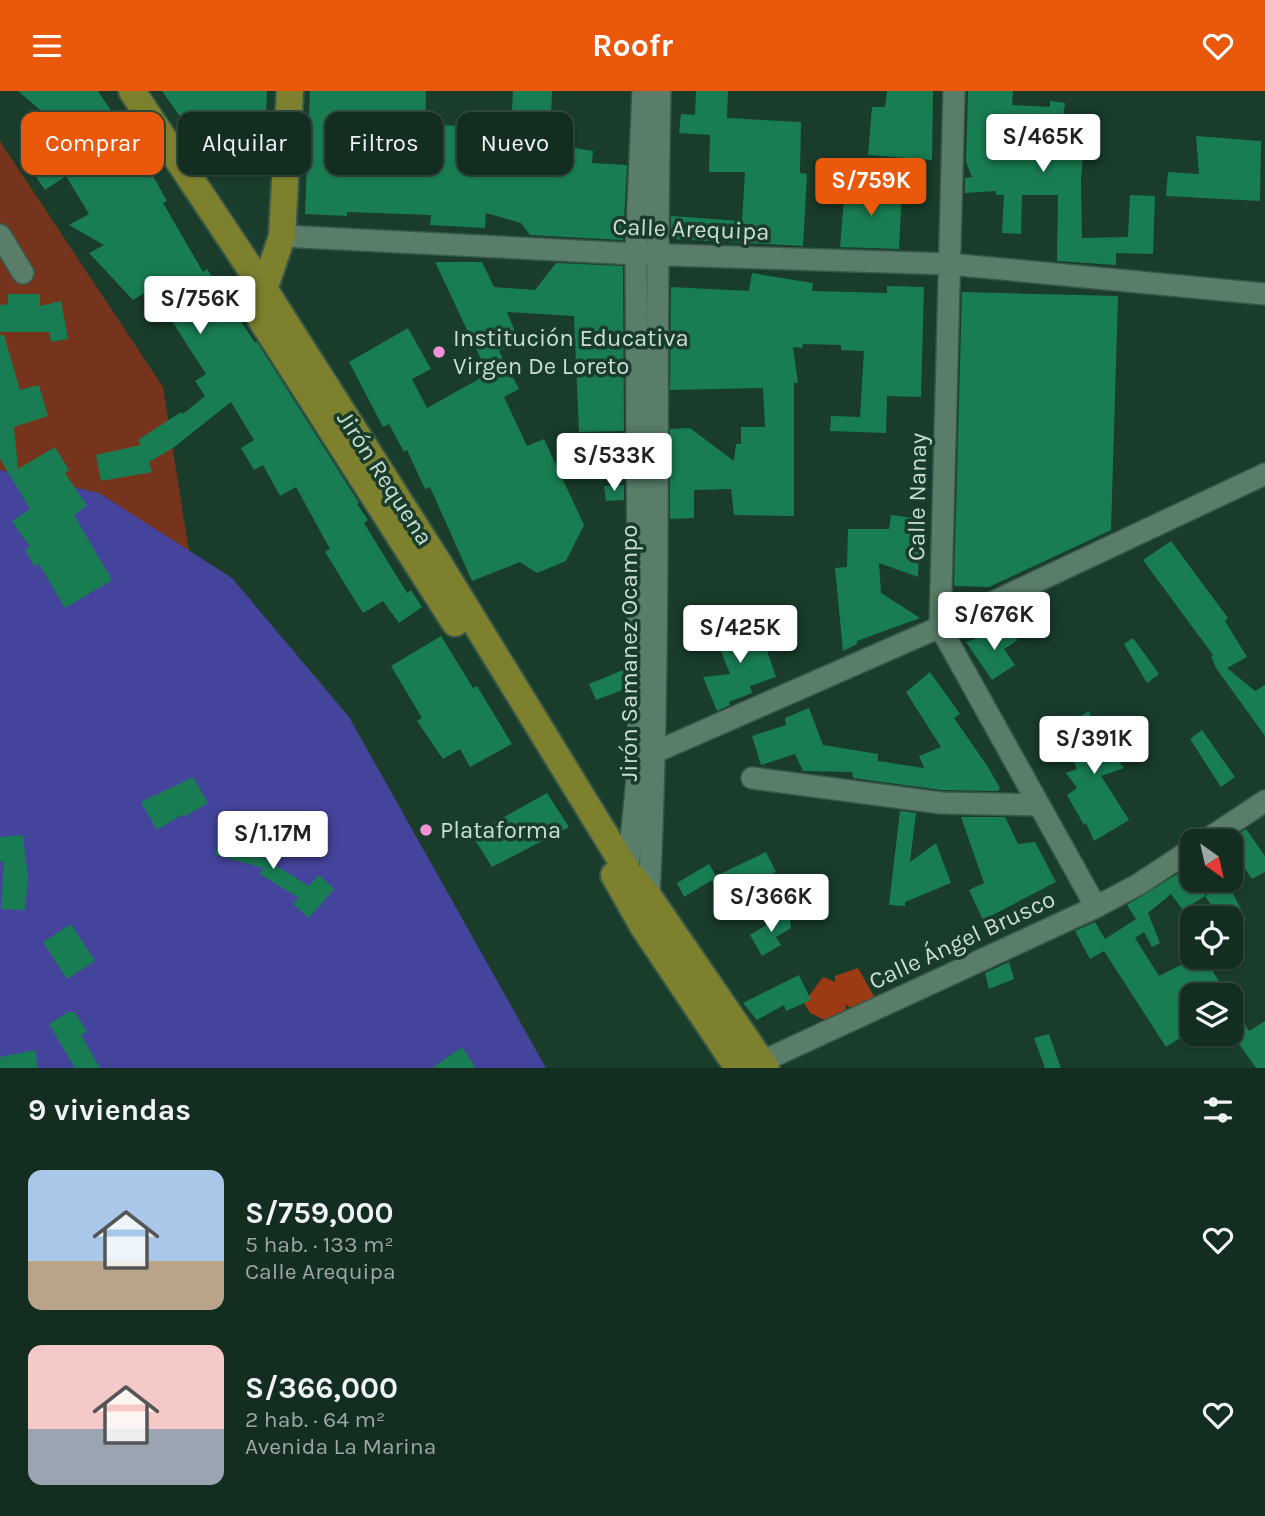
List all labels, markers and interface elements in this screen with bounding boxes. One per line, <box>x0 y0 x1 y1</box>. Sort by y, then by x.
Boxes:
icon: menu <box>28 27 66 65</box>
text: Roofr <box>592 27 673 64</box>
icon: heart <box>1199 27 1237 65</box>
chip: Comprar <box>21 112 164 175</box>
chip: Alquilar <box>178 112 311 175</box>
chip: Filtros <box>325 112 443 175</box>
chip: Nuevo <box>457 112 573 175</box>
pin: S/465K <box>986 115 1100 174</box>
text: S/465K <box>1002 123 1084 150</box>
pin: S/759K <box>814 159 928 218</box>
text: S/759K <box>831 167 911 194</box>
street label: Calle Arequipa <box>612 212 770 246</box>
pin: S/756K <box>143 277 257 336</box>
text: S/756K <box>160 285 240 312</box>
place label: Institución Educativa Virgen De Loreto <box>453 324 689 380</box>
marker: Institución Educativa Virgen De Loreto <box>431 344 447 360</box>
street label: Jirón Requena <box>331 406 439 550</box>
pin: S/533K <box>557 433 671 493</box>
street label: Calle Nanay <box>902 433 932 561</box>
text: S/533K <box>573 442 655 469</box>
street label: Jirón Samanez Ocampo <box>615 525 643 781</box>
pin: S/676K <box>937 593 1051 652</box>
text: S/676K <box>954 601 1034 628</box>
pin: S/425K <box>683 605 797 665</box>
text: S/425K <box>699 614 781 641</box>
pin: S/391K <box>1037 717 1151 776</box>
text: S/391K <box>1055 725 1133 752</box>
pin: S/1.17M <box>208 811 338 871</box>
place label: Plataforma <box>440 816 561 844</box>
text: S/1.17M <box>234 820 312 847</box>
marker: Plataforma <box>418 822 434 838</box>
north arrow <box>1180 829 1242 893</box>
map controls <box>1180 829 1243 1046</box>
pin: S/366K <box>714 875 828 934</box>
text: S/366K <box>730 883 812 910</box>
street label: Calle Ángel Brusco <box>864 884 1060 995</box>
button: locate <box>1180 906 1243 969</box>
button: layers <box>1180 983 1243 1046</box>
icon: filters <box>1199 1091 1237 1129</box>
text: 9 viviendas <box>28 1092 191 1128</box>
text: S/759,000 <box>245 1195 393 1231</box>
icon: home <box>84 1198 168 1282</box>
icon: heart <box>1199 1221 1237 1259</box>
text: 5 hab. · 133 m² <box>245 1231 394 1258</box>
text: Calle Arequipa <box>245 1258 396 1285</box>
text: S/366,000 <box>245 1370 398 1406</box>
icon: home <box>84 1373 168 1457</box>
icon: heart <box>1199 1396 1237 1434</box>
text: 2 hab. · 64 m² <box>245 1406 385 1433</box>
text: Avenida La Marina <box>245 1433 436 1460</box>

